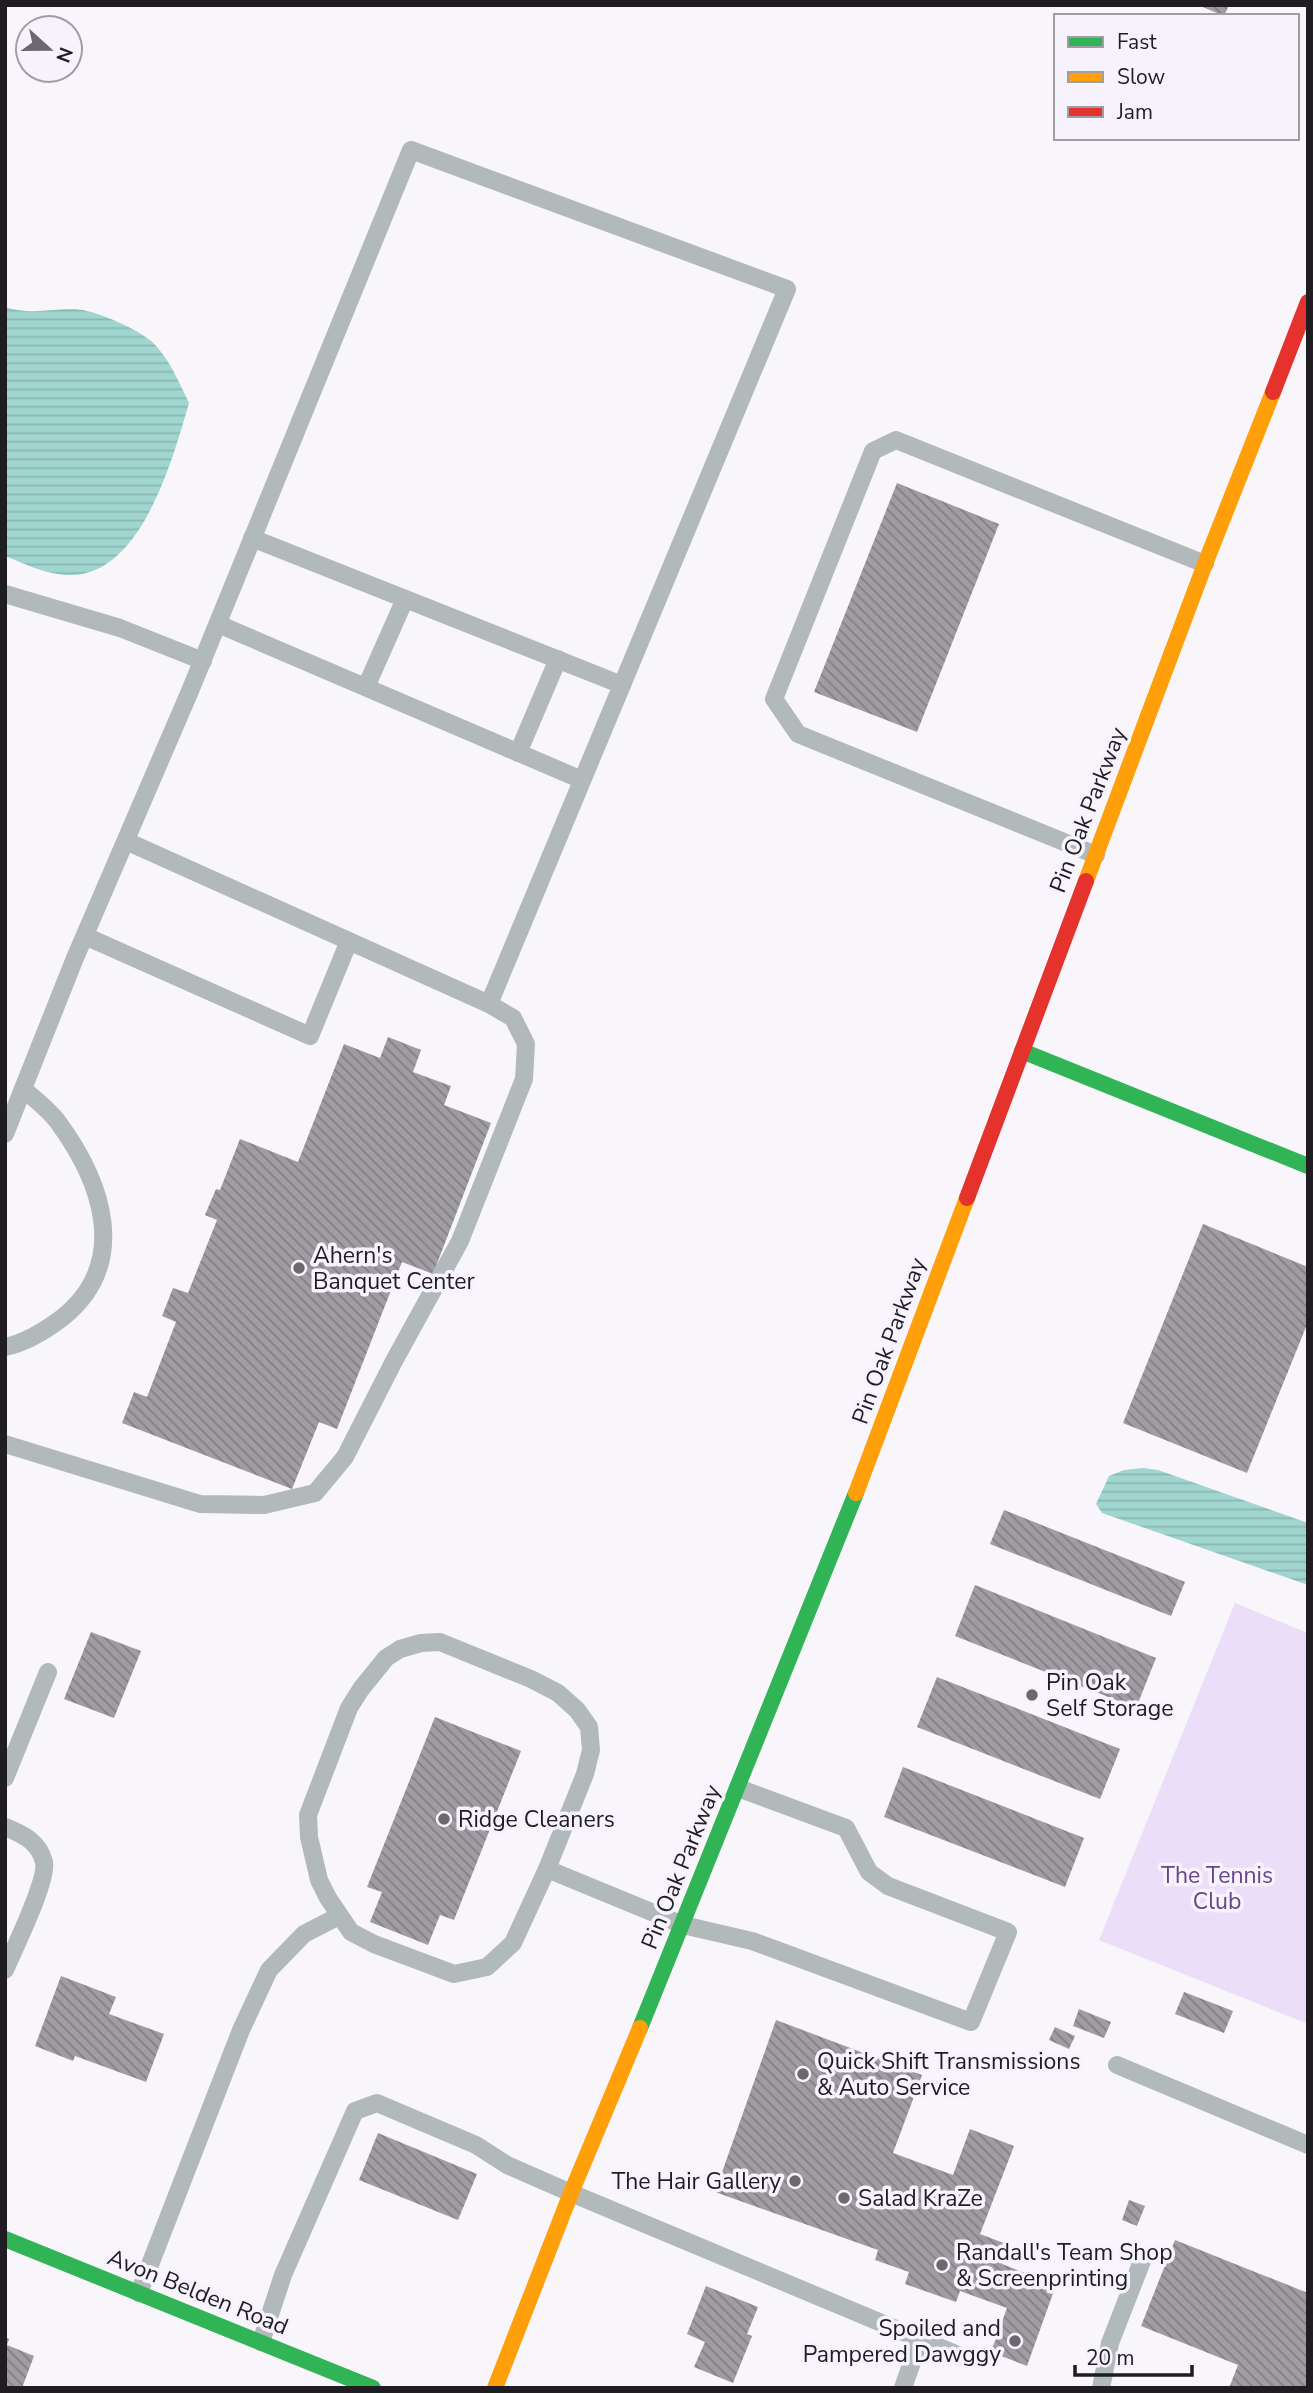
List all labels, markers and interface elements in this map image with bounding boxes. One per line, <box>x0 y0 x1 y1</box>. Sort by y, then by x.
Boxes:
north arrow <box>14 14 84 84</box>
legend <box>1054 14 1299 140</box>
text: Fast <box>1117 28 1157 56</box>
text: N <box>49 43 79 66</box>
text: Slow <box>1117 63 1166 91</box>
text: Jam <box>1116 98 1153 126</box>
street label: Pin Oak Parkway <box>1042 723 1134 897</box>
place label: Ahern's Banquet Center <box>313 1240 475 1297</box>
street label: Pin Oak Parkway <box>845 1253 933 1428</box>
marker: Ahern's Banquet Center <box>291 1260 307 1276</box>
place label: Pin Oak Self Storage <box>1046 1667 1173 1724</box>
marker: Pin Oak Self Storage <box>1024 1687 1040 1703</box>
street label: Pin Oak Parkway <box>634 1780 728 1954</box>
place label: Ridge Cleaners <box>458 1804 615 1835</box>
marker: Ridge Cleaners <box>436 1811 452 1827</box>
park label: The Tennis Club <box>1161 1860 1273 1917</box>
place label: Quick Shift Transmissions & Auto Service <box>817 2046 1080 2103</box>
marker: Quick Shift Transmissions & Auto Service <box>795 2066 811 2082</box>
place label: The Hair Gallery <box>611 2166 781 2197</box>
marker: The Hair Gallery <box>787 2173 803 2189</box>
place label: Salad KraZe <box>858 2183 983 2214</box>
marker: Salad KraZe <box>836 2190 852 2206</box>
place label: Randall's Team Shop & Screenprinting <box>956 2237 1173 2294</box>
street label: Avon Belden Road <box>103 2242 293 2342</box>
marker: Randall's Team Shop & Screenprinting <box>934 2257 950 2273</box>
place label: Spoiled and Pampered Dawggy <box>803 2313 1001 2370</box>
marker: Spoiled and Pampered Dawggy <box>1007 2333 1023 2349</box>
scale bar <box>1075 2334 1192 2378</box>
text: 20 m <box>1086 2344 1135 2372</box>

